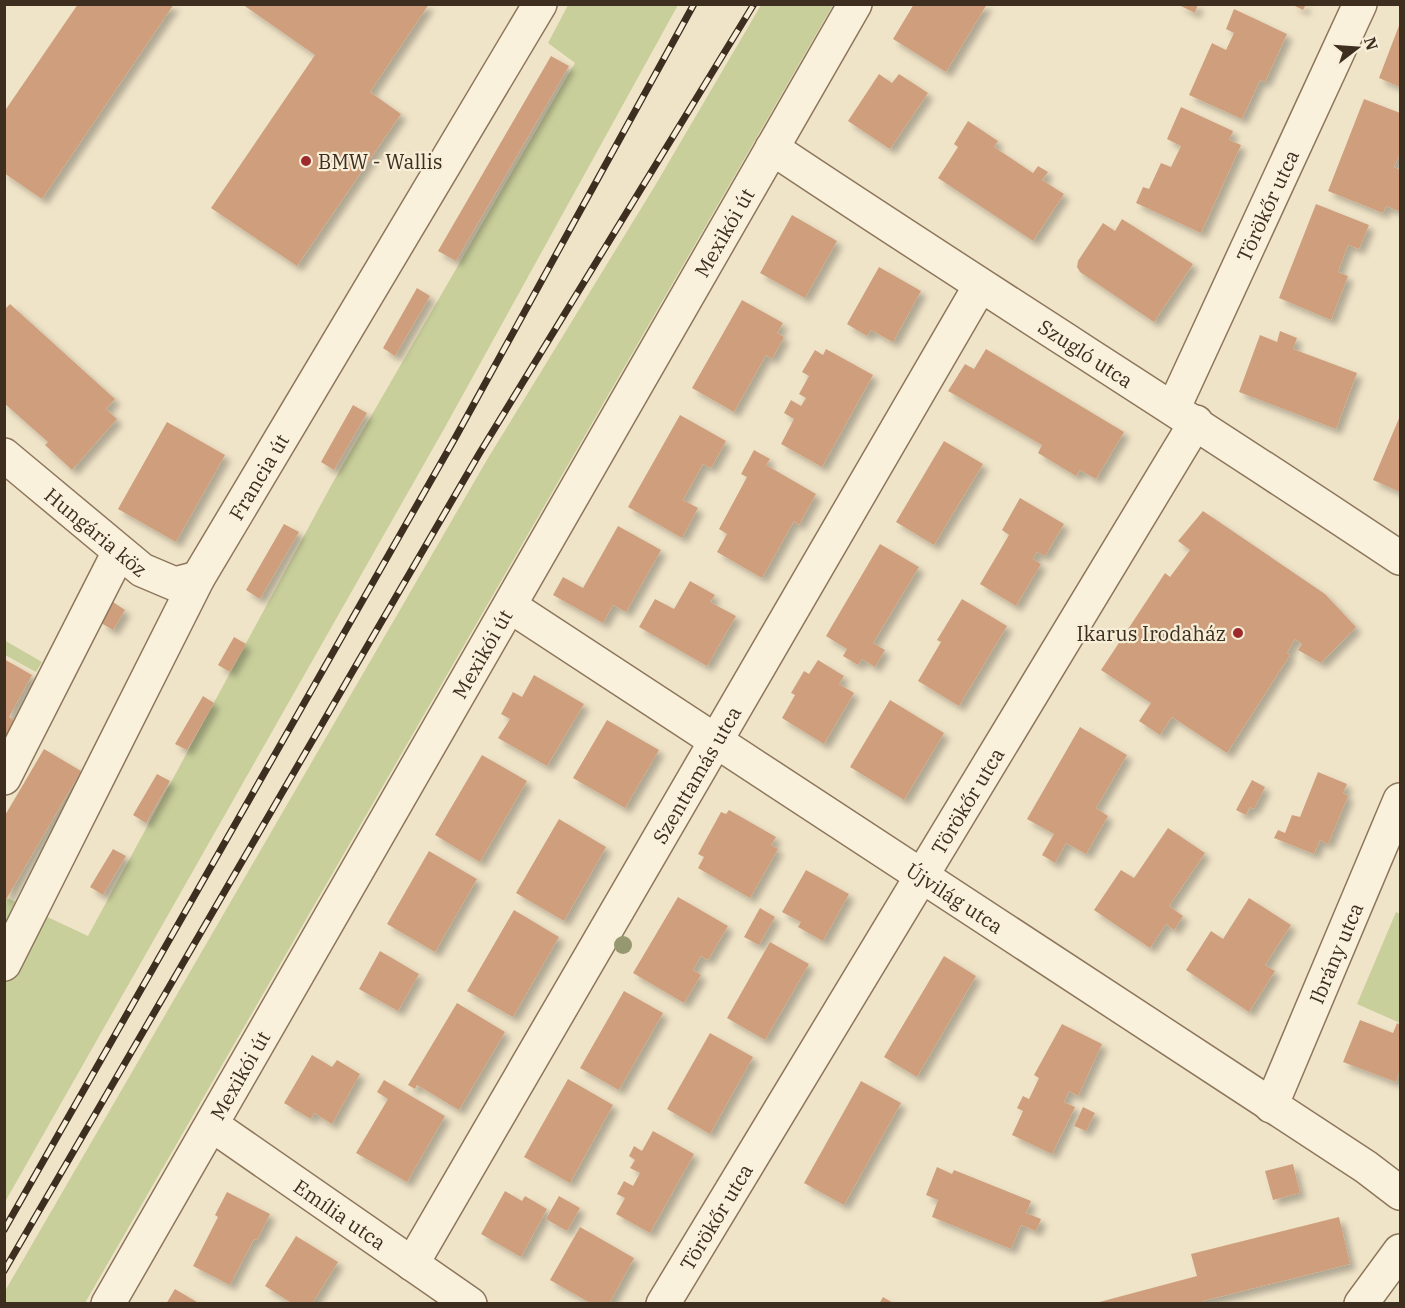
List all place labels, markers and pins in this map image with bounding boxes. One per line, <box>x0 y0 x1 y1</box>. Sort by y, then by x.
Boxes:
place label: BMW - Wallis <box>318 148 442 175</box>
marker: BMW - Wallis <box>299 154 313 168</box>
place label: Ikarus Irodaház <box>1077 620 1226 647</box>
marker: Ikarus Irodaház <box>1231 626 1245 640</box>

